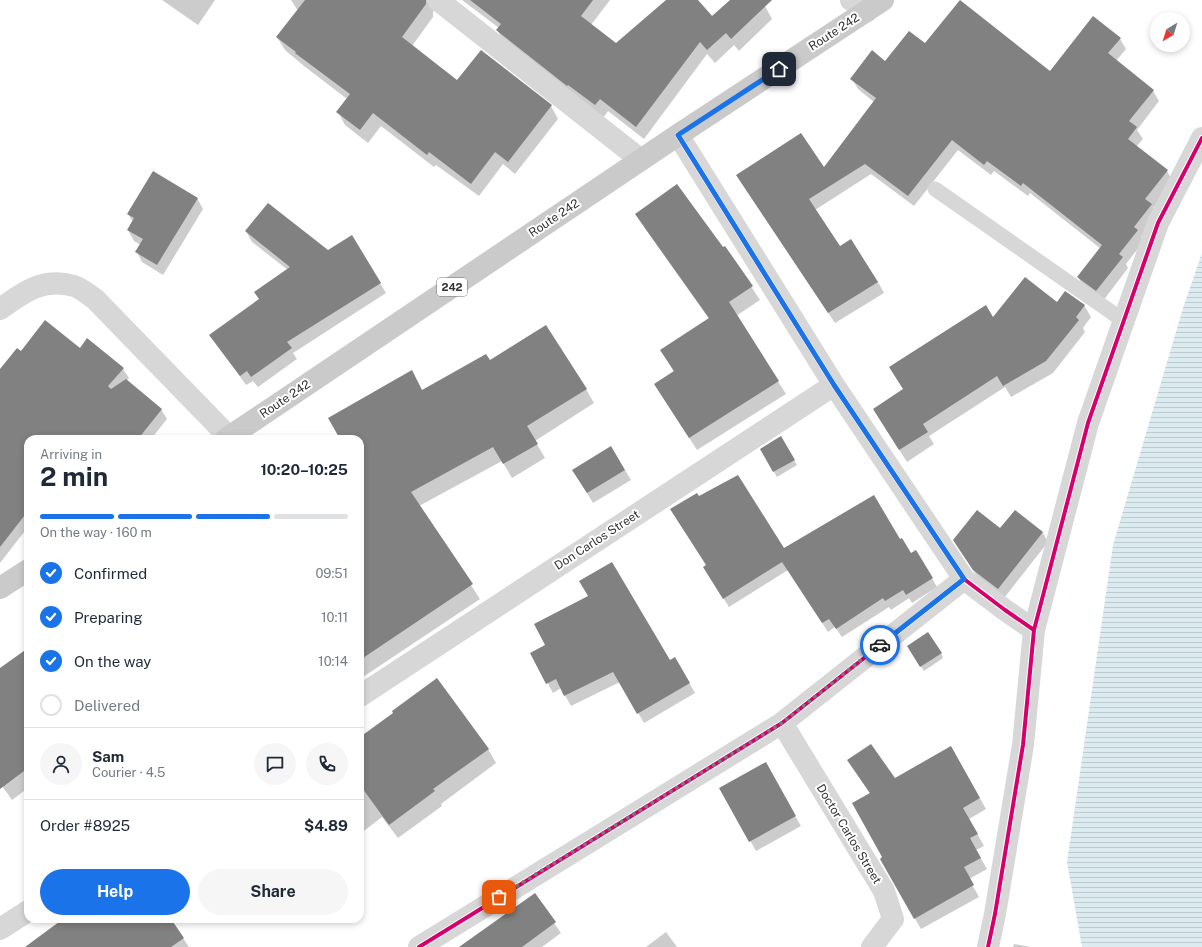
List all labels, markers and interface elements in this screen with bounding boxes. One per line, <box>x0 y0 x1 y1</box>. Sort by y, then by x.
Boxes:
street label: Route 242 <box>806 10 862 54</box>
north arrow <box>1150 12 1190 52</box>
map controls <box>1150 12 1190 52</box>
pin <box>762 52 796 86</box>
icon: home <box>768 58 790 80</box>
street label: Route 242 <box>526 196 582 240</box>
road number: 242 <box>437 278 467 296</box>
street label: Route 242 <box>257 377 313 421</box>
text: Arriving in <box>40 447 102 462</box>
text: 2 min <box>40 461 108 492</box>
text: 10:20–10:25 <box>260 461 348 478</box>
street label: Don Carlos Street <box>552 507 642 573</box>
text: On the way · 160 m <box>40 525 152 540</box>
icon: check <box>40 562 62 584</box>
text: Confirmed <box>74 565 147 582</box>
text: 09:51 <box>315 566 348 581</box>
icon: check <box>40 606 62 628</box>
text: Preparing <box>74 609 143 626</box>
text: 10:11 <box>321 610 348 625</box>
courier <box>860 625 900 665</box>
icon: car <box>869 634 891 656</box>
icon: check <box>40 650 62 672</box>
text: On the way <box>74 653 151 670</box>
text: 10:14 <box>318 654 348 669</box>
text: Delivered <box>74 697 140 714</box>
button: person <box>40 743 82 785</box>
button: chat <box>254 743 296 785</box>
button: phone <box>306 743 348 785</box>
text: Sam <box>92 748 124 765</box>
text: Courier · 4.5 <box>92 765 165 780</box>
street label: Doctor Carlos Street <box>814 782 884 887</box>
text: Order #8925 <box>40 817 130 834</box>
text: $4.89 <box>304 817 348 834</box>
button: Help <box>40 869 190 915</box>
button: Share <box>198 869 348 915</box>
pin <box>482 880 516 914</box>
icon: bag <box>488 886 510 908</box>

